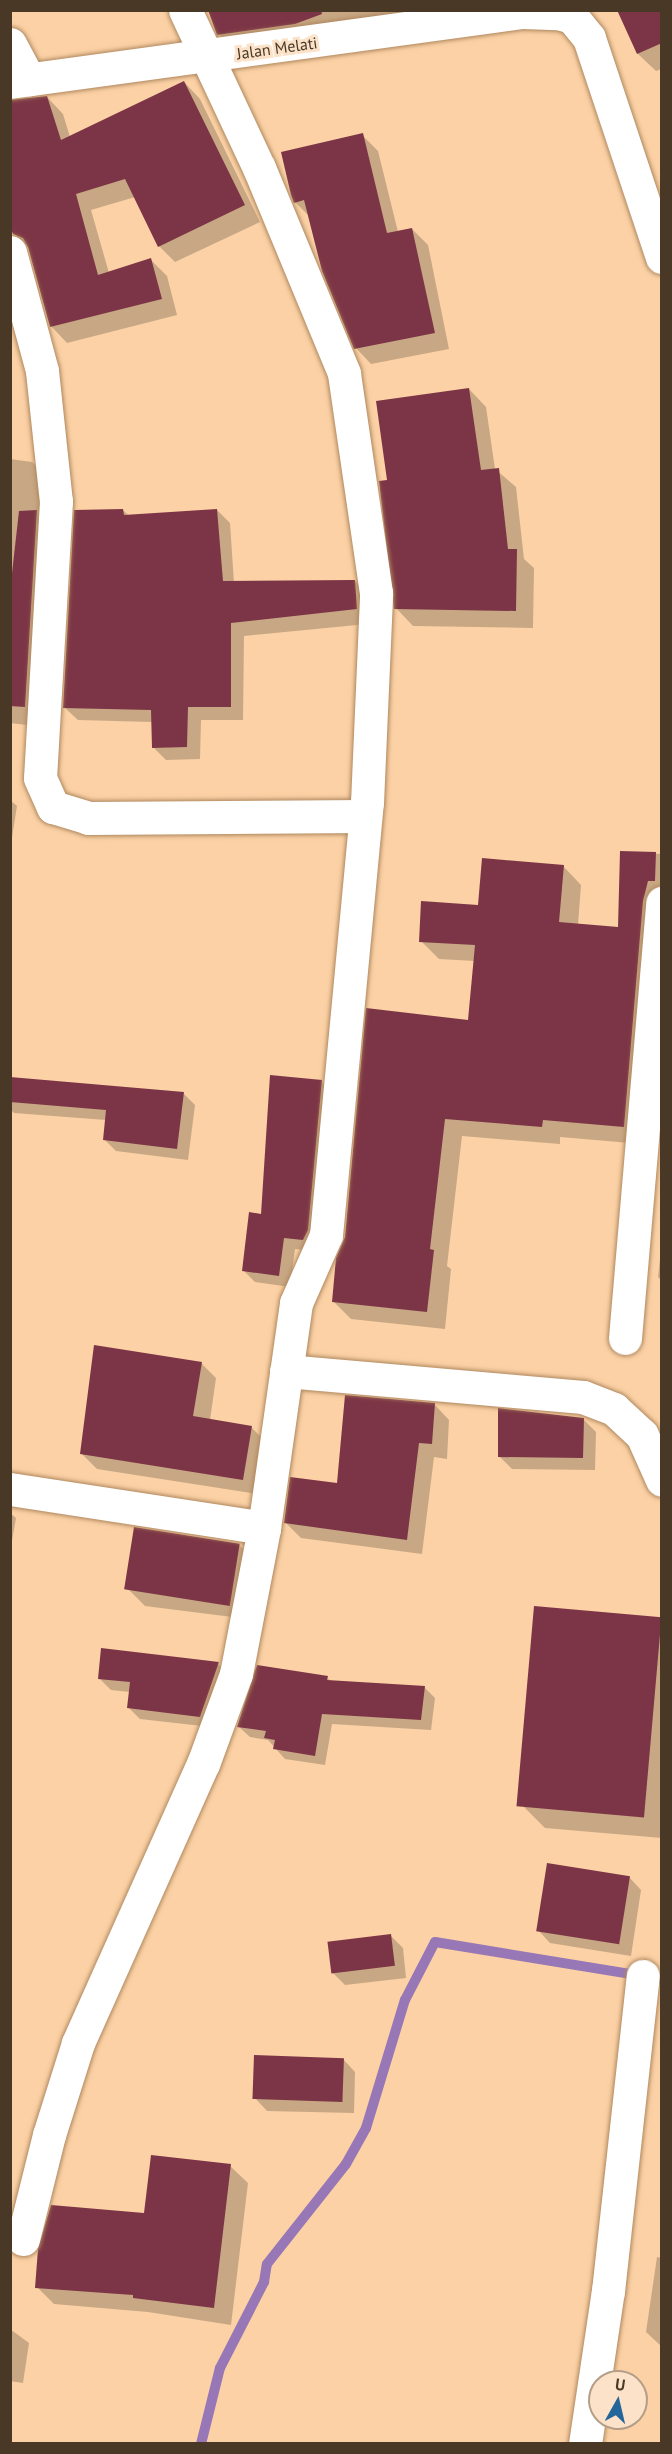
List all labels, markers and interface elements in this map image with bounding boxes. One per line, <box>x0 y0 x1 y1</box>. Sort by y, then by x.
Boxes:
street label: Jalan Melati <box>235 33 319 63</box>
north arrow <box>588 2370 648 2430</box>
text: U <box>614 2374 627 2395</box>

